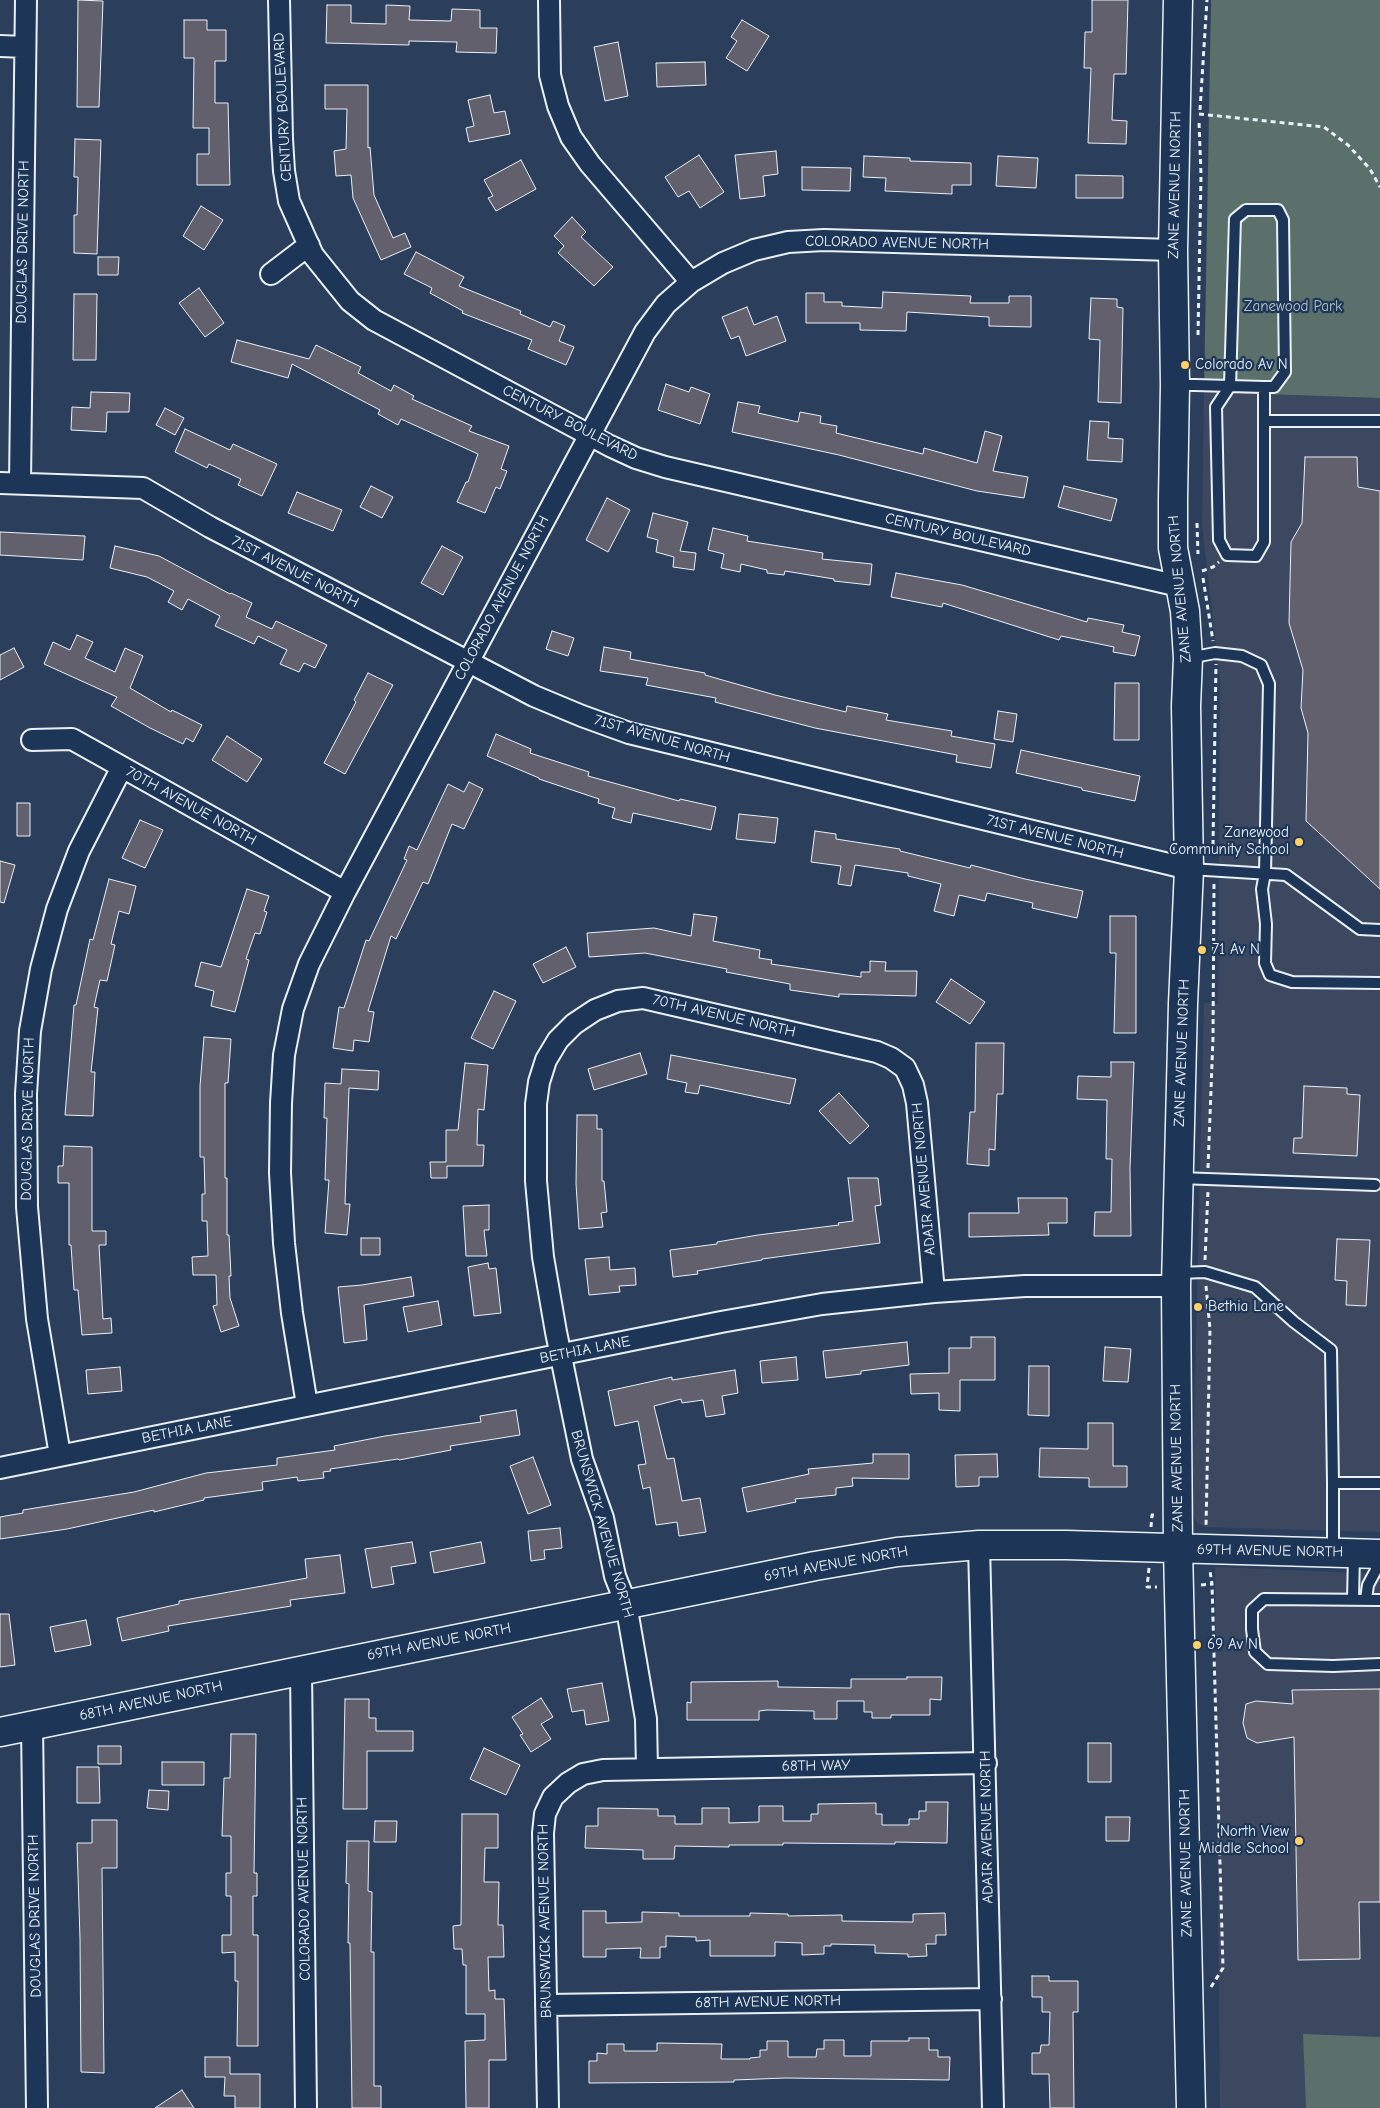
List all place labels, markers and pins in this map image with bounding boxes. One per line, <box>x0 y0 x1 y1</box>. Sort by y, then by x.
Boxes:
place label: Colorado Av N <box>1195 356 1288 374</box>
marker: Colorado Av N <box>1179 359 1191 371</box>
place label: Zanewood Community School <box>1169 824 1289 859</box>
marker: Zanewood Community School <box>1293 836 1305 848</box>
place label: 71 Av N <box>1212 941 1260 959</box>
marker: 71 Av N <box>1196 944 1208 956</box>
place label: Bethia Lane <box>1208 1298 1284 1316</box>
marker: Bethia Lane <box>1192 1301 1204 1313</box>
place label: 69 Av N <box>1207 1636 1258 1654</box>
marker: 69 Av N <box>1191 1639 1203 1651</box>
place label: North View Middle School <box>1199 1823 1289 1858</box>
marker: North View Middle School <box>1293 1835 1305 1847</box>

